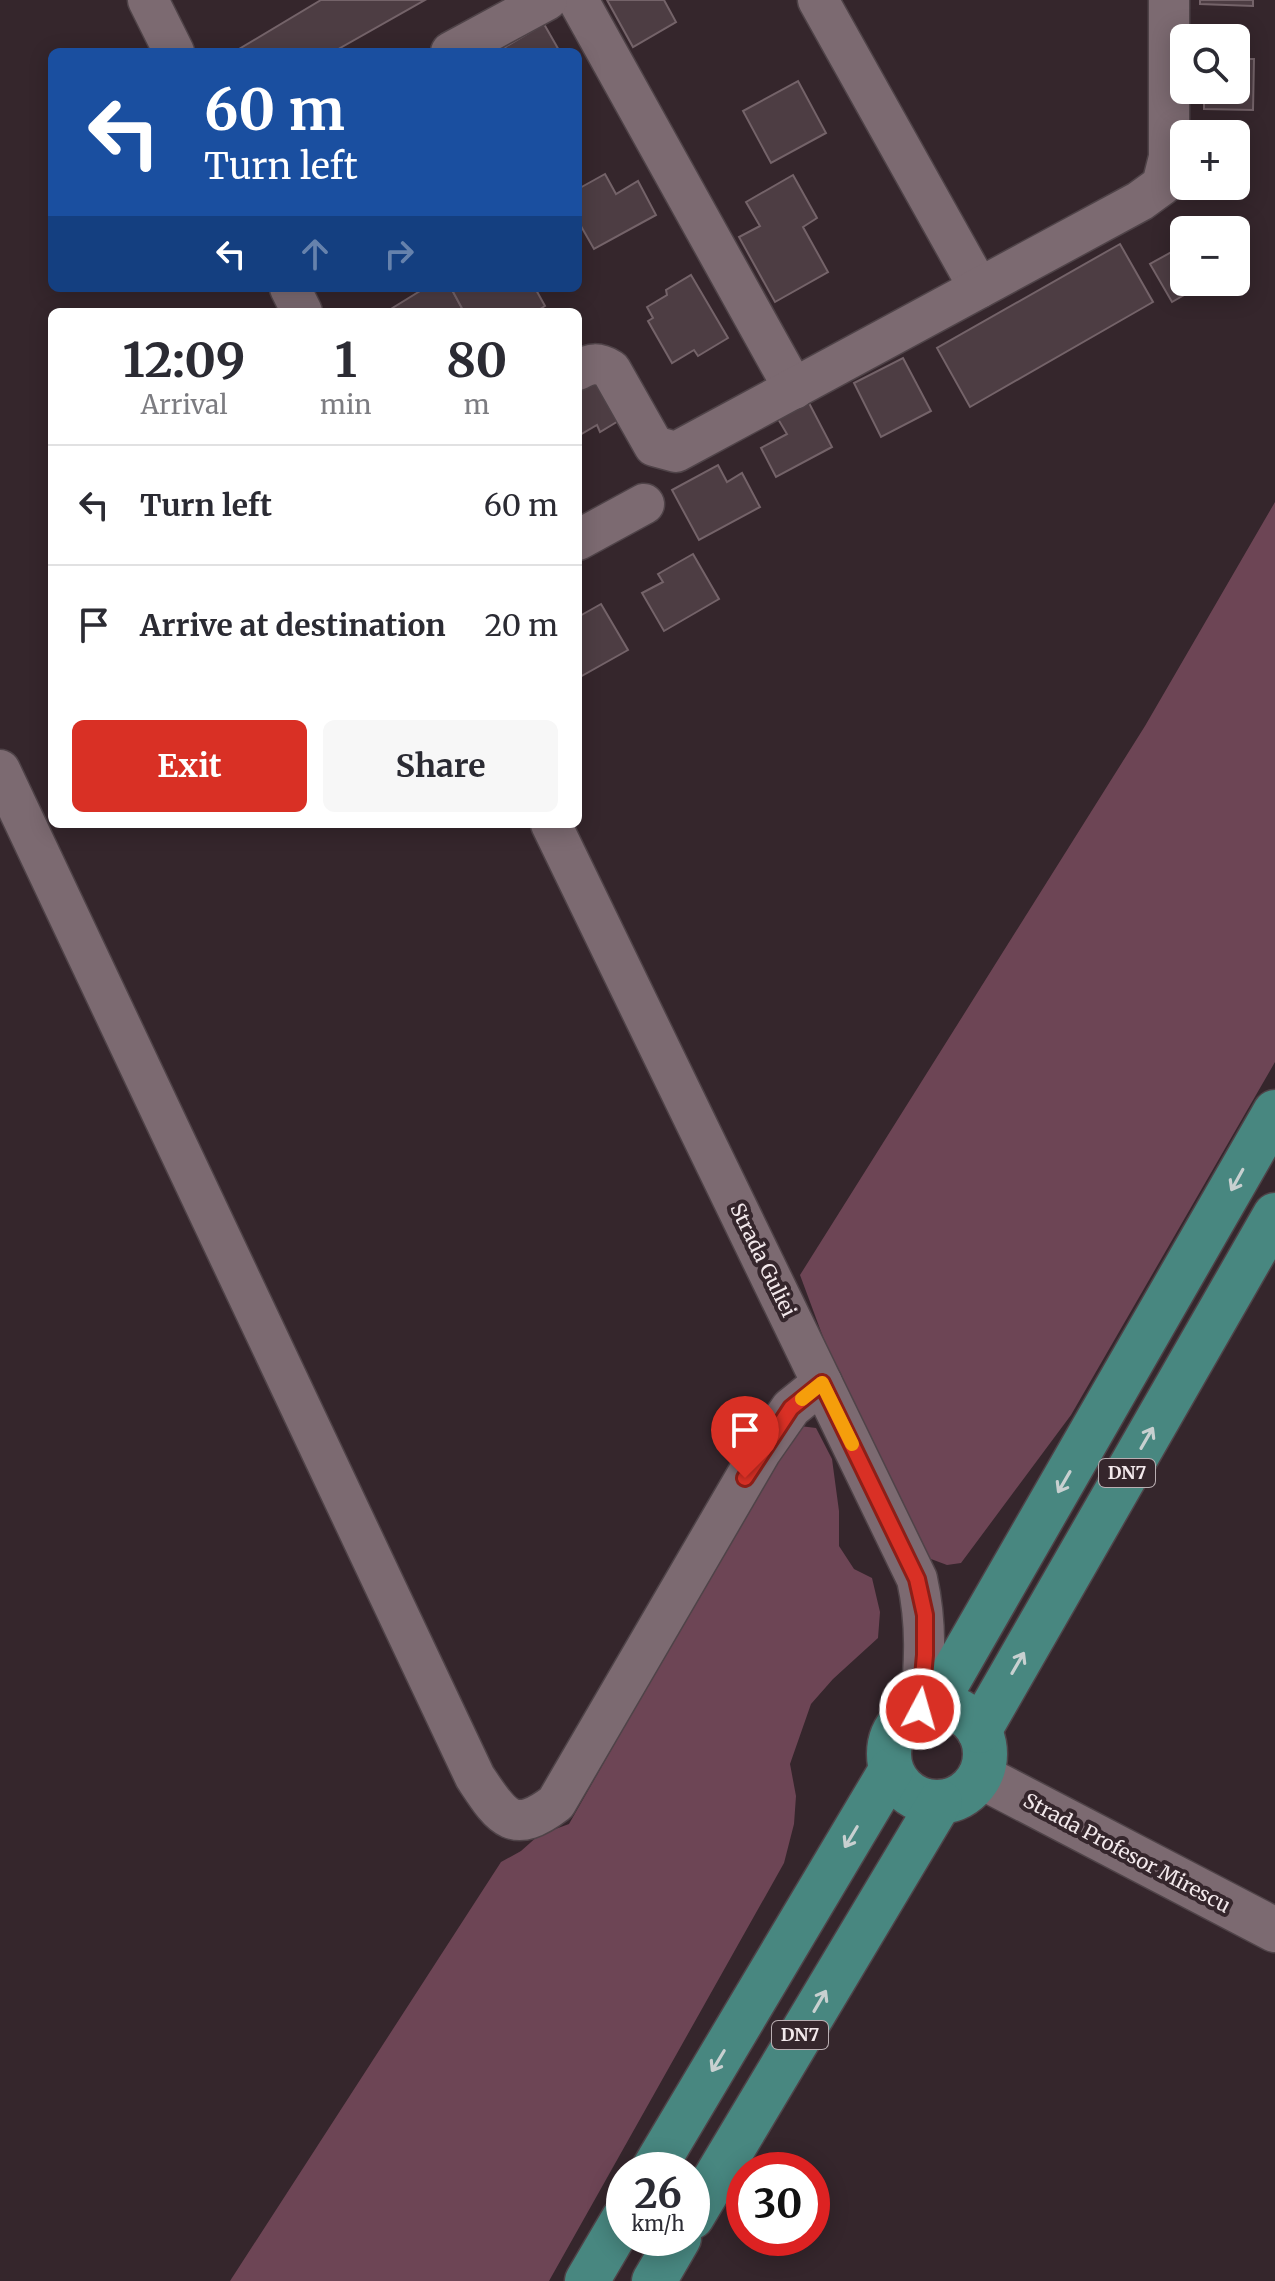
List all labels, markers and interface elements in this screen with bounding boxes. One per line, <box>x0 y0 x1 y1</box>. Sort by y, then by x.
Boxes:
map controls <box>1170 24 1250 296</box>
button: search <box>1170 24 1250 104</box>
text: 60 m <box>204 75 345 145</box>
icon: left <box>72 80 176 184</box>
button: + <box>1170 120 1250 200</box>
text: Turn left <box>204 144 358 189</box>
button: − <box>1170 216 1250 296</box>
icon: left <box>209 232 253 276</box>
icon: ahead <box>293 232 337 276</box>
icon: right <box>377 232 421 276</box>
text: 12:09 <box>123 330 245 390</box>
text: 1 <box>335 330 357 390</box>
text: 80 <box>446 330 507 390</box>
text: Arrival <box>141 388 227 421</box>
text: min <box>320 388 372 421</box>
text: m <box>464 388 490 421</box>
icon: left <box>72 483 116 527</box>
text: Turn left <box>140 486 272 524</box>
text: 60 m <box>484 486 558 524</box>
icon: arrive <box>72 603 116 647</box>
text: Arrive at destination <box>140 606 446 644</box>
text: 20 m <box>485 606 558 644</box>
button: Exit <box>72 720 307 812</box>
button: Share <box>323 720 558 812</box>
one-way arrow <box>1229 1167 1244 1191</box>
street label: Strada Guliei <box>725 1199 802 1321</box>
pin <box>711 1396 779 1478</box>
icon: arrive <box>723 1408 767 1452</box>
one-way arrow <box>1139 1427 1155 1450</box>
road number: DN7 <box>1099 1459 1155 1487</box>
one-way arrow <box>1056 1470 1072 1493</box>
one-way arrow <box>1010 1652 1026 1675</box>
position arrow <box>878 1667 962 1751</box>
street label: Strada Profesor Mirescu <box>1020 1787 1235 1918</box>
one-way arrow <box>843 1825 859 1848</box>
one-way arrow <box>813 1989 828 2013</box>
road number: DN7 <box>772 2021 828 2049</box>
one-way arrow <box>710 2049 726 2072</box>
speed limit sign: 30 <box>726 2152 830 2256</box>
text: 26 <box>634 2169 682 2219</box>
text: km/h <box>632 2211 684 2236</box>

